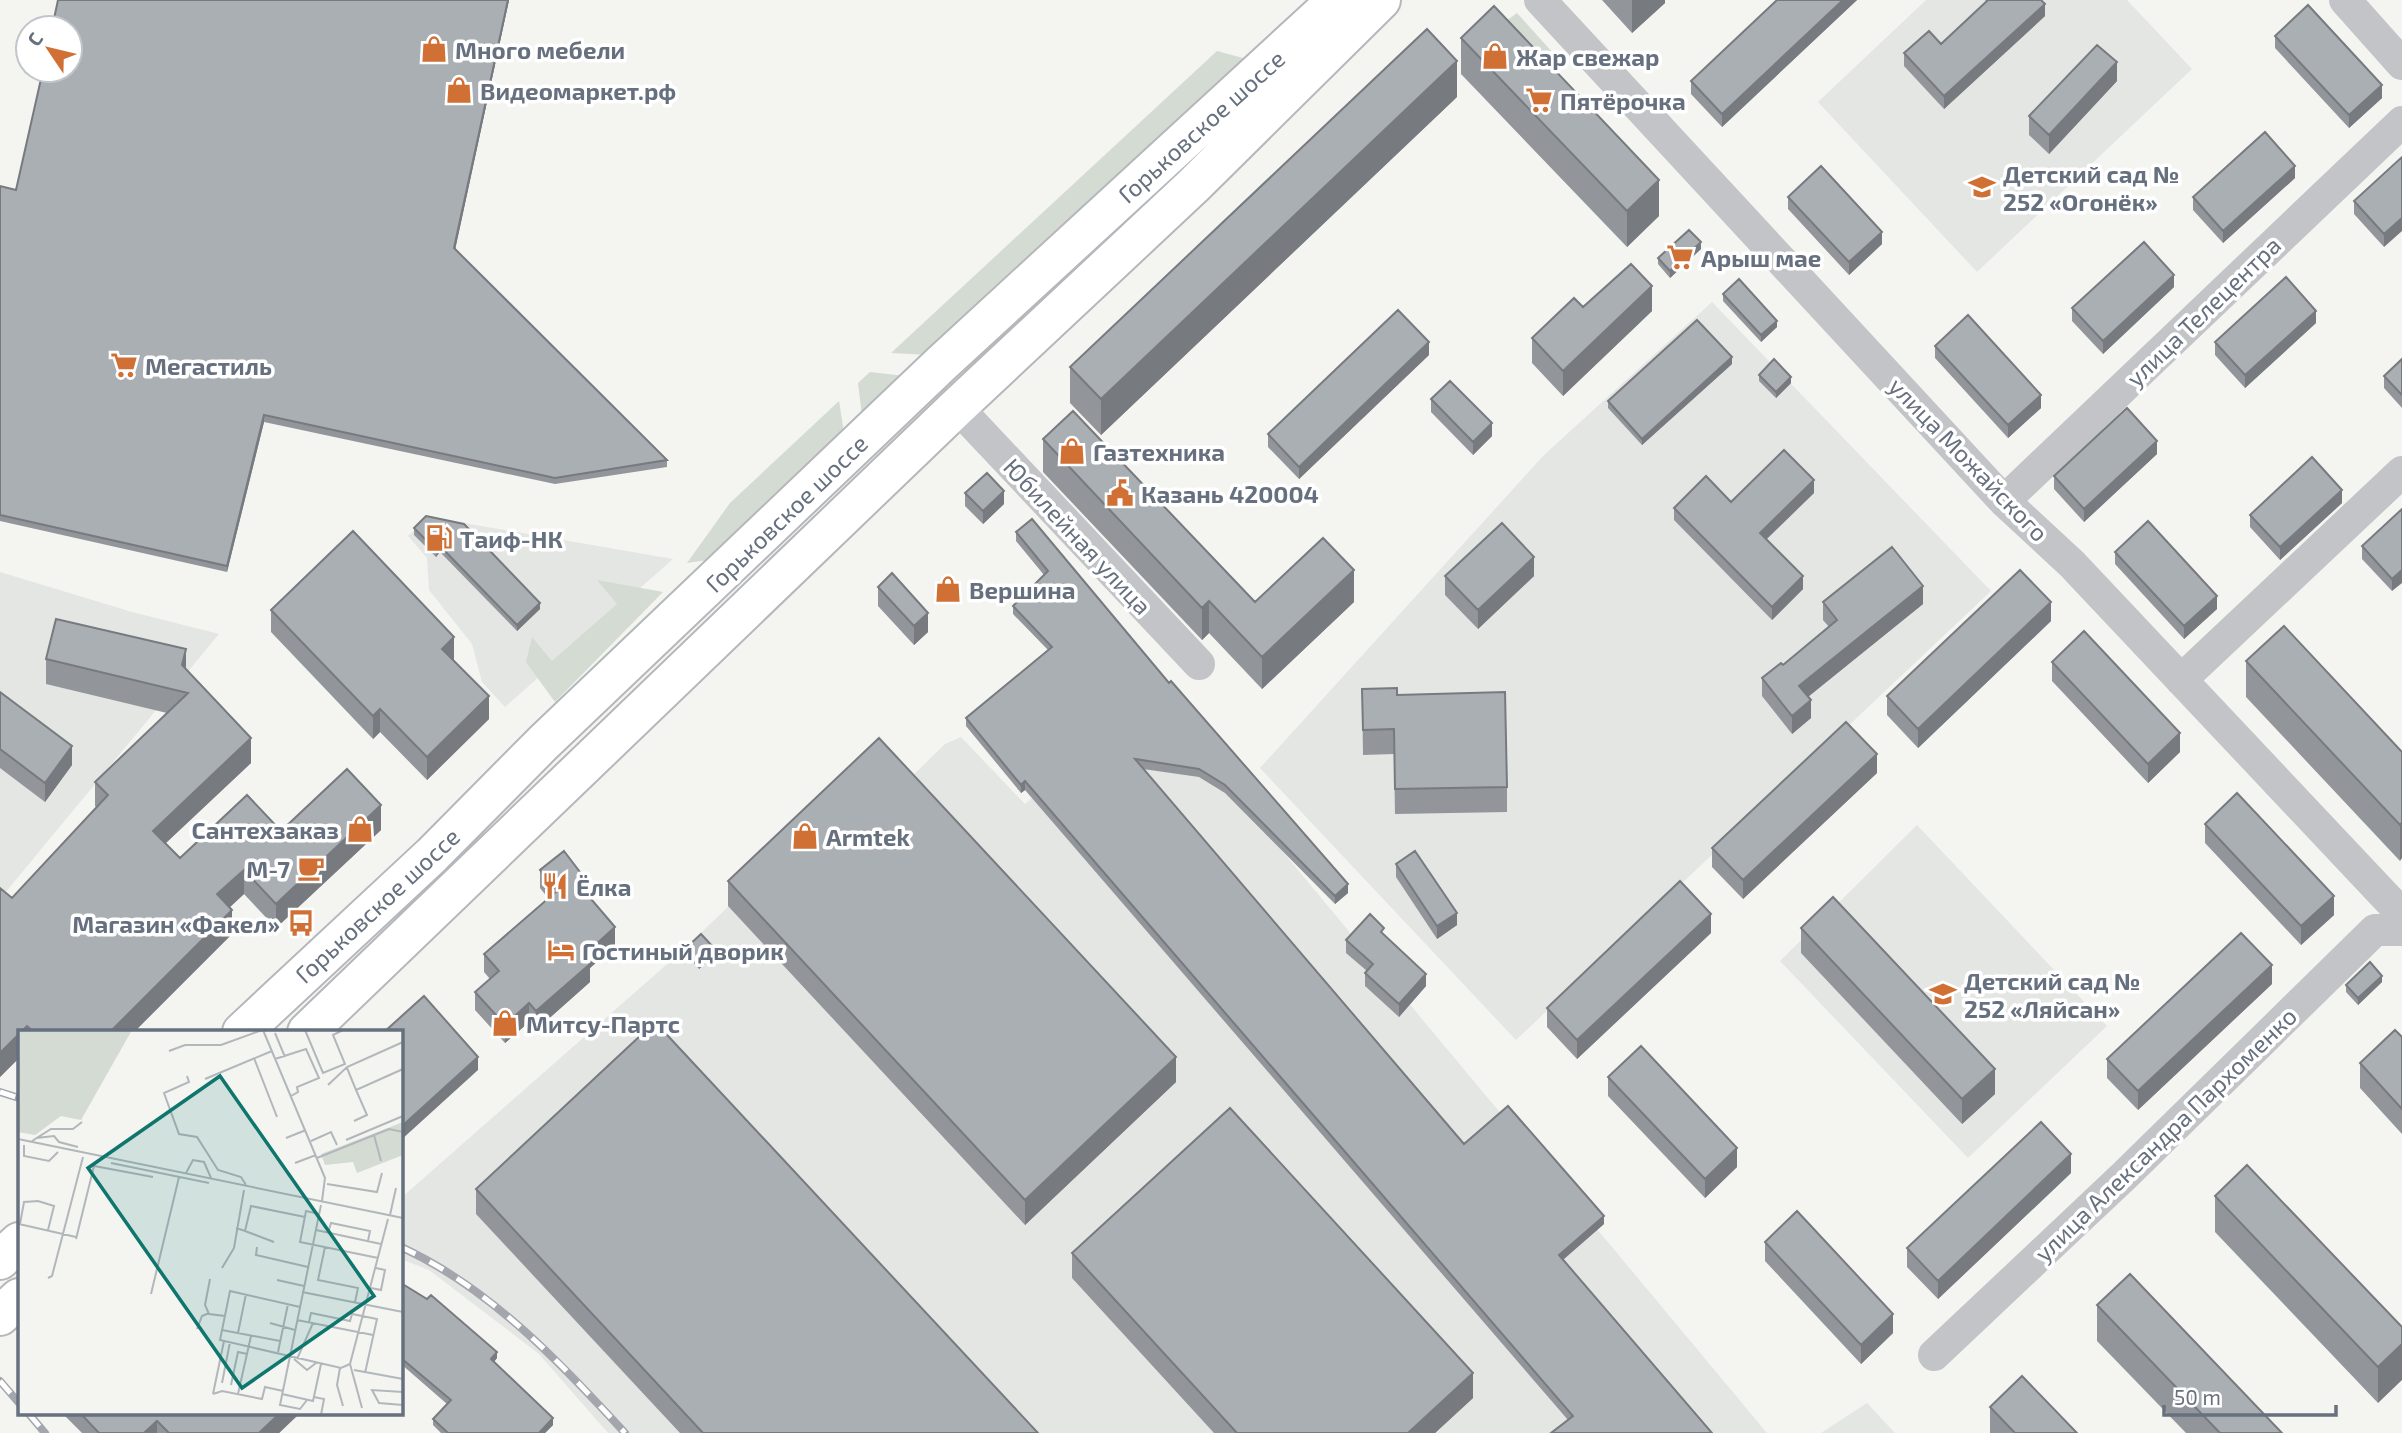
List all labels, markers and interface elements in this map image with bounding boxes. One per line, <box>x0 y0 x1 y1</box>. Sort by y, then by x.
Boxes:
north arrow <box>14 14 84 84</box>
text: С <box>22 28 47 50</box>
shop icon: Много мебели <box>419 34 449 64</box>
place label: Много мебели <box>455 35 625 64</box>
shop icon: Жар свежар <box>1480 41 1510 71</box>
place label: Жар свежар <box>1516 42 1659 71</box>
street label: Горьковское шоссе <box>1112 44 1290 208</box>
shop icon: Видеомаркет.рф <box>444 75 474 105</box>
place label: Видеомаркет.рф <box>480 76 676 105</box>
supermarket icon: Пятёрочка <box>1524 85 1554 115</box>
place label: Пятёрочка <box>1560 86 1686 115</box>
place label: Детский сад № 252 «Огонёк» <box>2003 159 2179 216</box>
school or university icon: Детский сад № 252 «Огонёк» <box>1967 172 1997 202</box>
street label: улица Телецентра <box>2120 230 2287 393</box>
supermarket icon: Арыш мае <box>1665 242 1695 272</box>
place label: Арыш мае <box>1701 243 1821 272</box>
supermarket icon: Мегастиль <box>109 350 139 380</box>
place label: Мегастиль <box>145 351 272 380</box>
street label: улица Можайского <box>1883 371 2055 548</box>
street label: Горьковское шоссе <box>699 428 873 598</box>
shop icon: Газтехника <box>1057 436 1087 466</box>
place label: Газтехника <box>1093 437 1225 466</box>
street label: Юбилейная улица <box>997 452 1158 621</box>
public building icon: Казань 420004 <box>1105 478 1135 508</box>
place label: Казань 420004 <box>1141 479 1319 508</box>
fuel station icon: Таиф-НК <box>424 523 454 553</box>
place label: Таиф-НК <box>460 524 563 553</box>
shop icon: Вершина <box>933 574 963 604</box>
place label: Вершина <box>969 575 1075 604</box>
shop icon: Сантехзаказ <box>345 814 375 844</box>
place label: Сантехзаказ <box>192 815 339 844</box>
street label: Горьковское шоссе <box>289 821 465 989</box>
shop icon: Armtek <box>790 821 820 851</box>
place label: Armtek <box>826 822 910 851</box>
cafe icon: М-7 <box>296 853 326 883</box>
place label: М-7 <box>246 854 290 883</box>
restaurant icon: Ёлка <box>540 871 570 901</box>
place label: Ёлка <box>576 872 631 901</box>
bus stop icon: Магазин «Факел» <box>286 908 316 938</box>
place label: Магазин «Факел» <box>72 909 280 938</box>
hotel icon: Гостиный дворик <box>546 935 576 965</box>
place label: Гостиный дворик <box>582 936 784 965</box>
place label: Детский сад № 252 «Ляйсан» <box>1964 966 2140 1023</box>
school or university icon: Детский сад № 252 «Ляйсан» <box>1928 979 1958 1009</box>
street label: улица Александра Пархоменко <box>2028 1001 2303 1268</box>
shop icon: Митсу-Партс <box>490 1008 520 1038</box>
place label: Митсу-Партс <box>526 1009 680 1038</box>
inset map <box>18 1030 402 1416</box>
scale bar <box>2164 1374 2336 1418</box>
text: 50 m <box>2174 1384 2221 1409</box>

